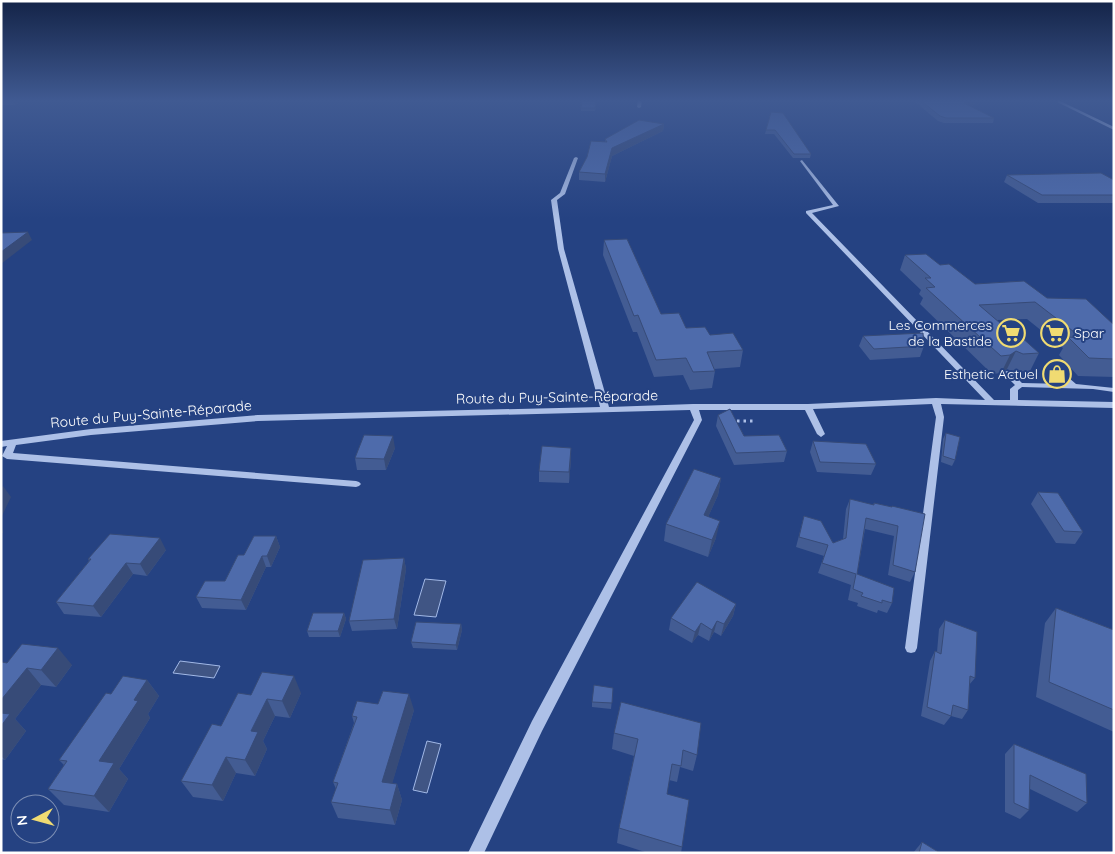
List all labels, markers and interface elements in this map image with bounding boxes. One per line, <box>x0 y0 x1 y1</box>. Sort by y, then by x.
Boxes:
place label: Les Commerces de la Bastide <box>888 316 992 350</box>
supermarket icon: Les Commerces de la Bastide <box>996 318 1026 348</box>
supermarket icon: Spar <box>1040 318 1070 348</box>
place label: Spar <box>1074 324 1105 342</box>
shop icon: Esthetic Actuel <box>1042 359 1072 389</box>
place label: Esthetic Actuel <box>944 365 1038 383</box>
street label: Route du Puy-Sainte-Réparade <box>456 386 658 408</box>
street label: Route du Puy-Sainte-Réparade <box>50 396 253 432</box>
north arrow <box>10 794 60 844</box>
text: N <box>13 814 32 826</box>

